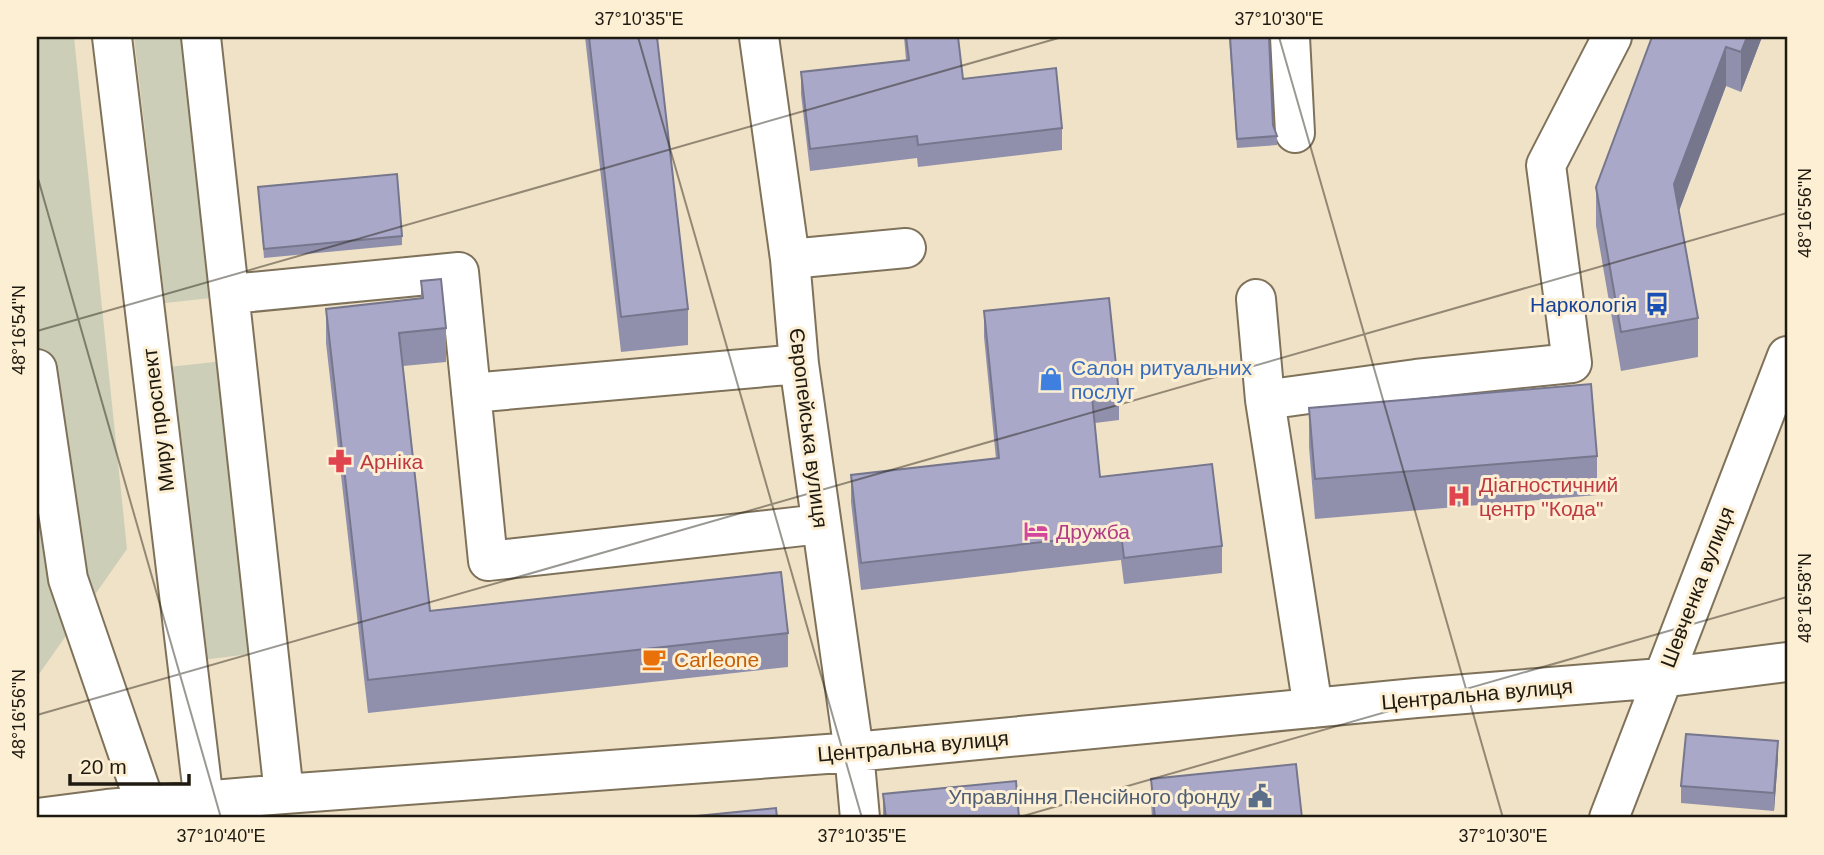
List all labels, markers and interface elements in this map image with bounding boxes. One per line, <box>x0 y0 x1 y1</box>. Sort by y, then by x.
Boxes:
text: 37°10'35"E <box>594 9 684 29</box>
text: 37°10'30"E <box>1234 9 1324 29</box>
text: 48°16'56"N <box>1795 168 1815 258</box>
text: 48°16'54"N <box>9 285 29 375</box>
bus stop icon: Наркологія <box>1643 290 1671 318</box>
place label: Наркологія <box>1530 293 1637 316</box>
street label: Європейська вулиця <box>785 327 833 529</box>
street label: Миру проспект <box>138 347 178 493</box>
place label: Салон ритуальних послуг <box>1071 356 1252 403</box>
shop icon: Салон ритуальних послуг <box>1037 365 1065 393</box>
pharmacy icon: Арніка <box>326 447 354 475</box>
place label: Арніка <box>360 450 424 473</box>
place label: Діагностичний центр "Кода" <box>1479 473 1618 520</box>
hospital icon: Діагностичний центр "Кода" <box>1445 482 1473 510</box>
street label: Шевченка вулиця <box>1656 503 1738 671</box>
hotel icon: Дружба <box>1022 517 1050 545</box>
place label: Дружба <box>1056 520 1130 543</box>
text: 48°16'58"N <box>1795 553 1815 643</box>
cafe icon: Carleone <box>640 645 668 673</box>
place label: Carleone <box>674 648 759 671</box>
text: 48°16'56"N <box>9 669 29 759</box>
street label: Центральна вулиця <box>1380 674 1574 714</box>
street label: Центральна вулиця <box>816 726 1010 766</box>
scale bar <box>70 743 189 787</box>
text: 20 m <box>80 755 127 778</box>
public building icon: Управління Пенсійного фонду <box>1246 782 1274 810</box>
place label: Управління Пенсійного фонду <box>948 785 1240 808</box>
text: 37°10'40"E <box>176 826 266 846</box>
text: 37°10'35"E <box>817 826 907 846</box>
text: 37°10'30"E <box>1458 826 1548 846</box>

